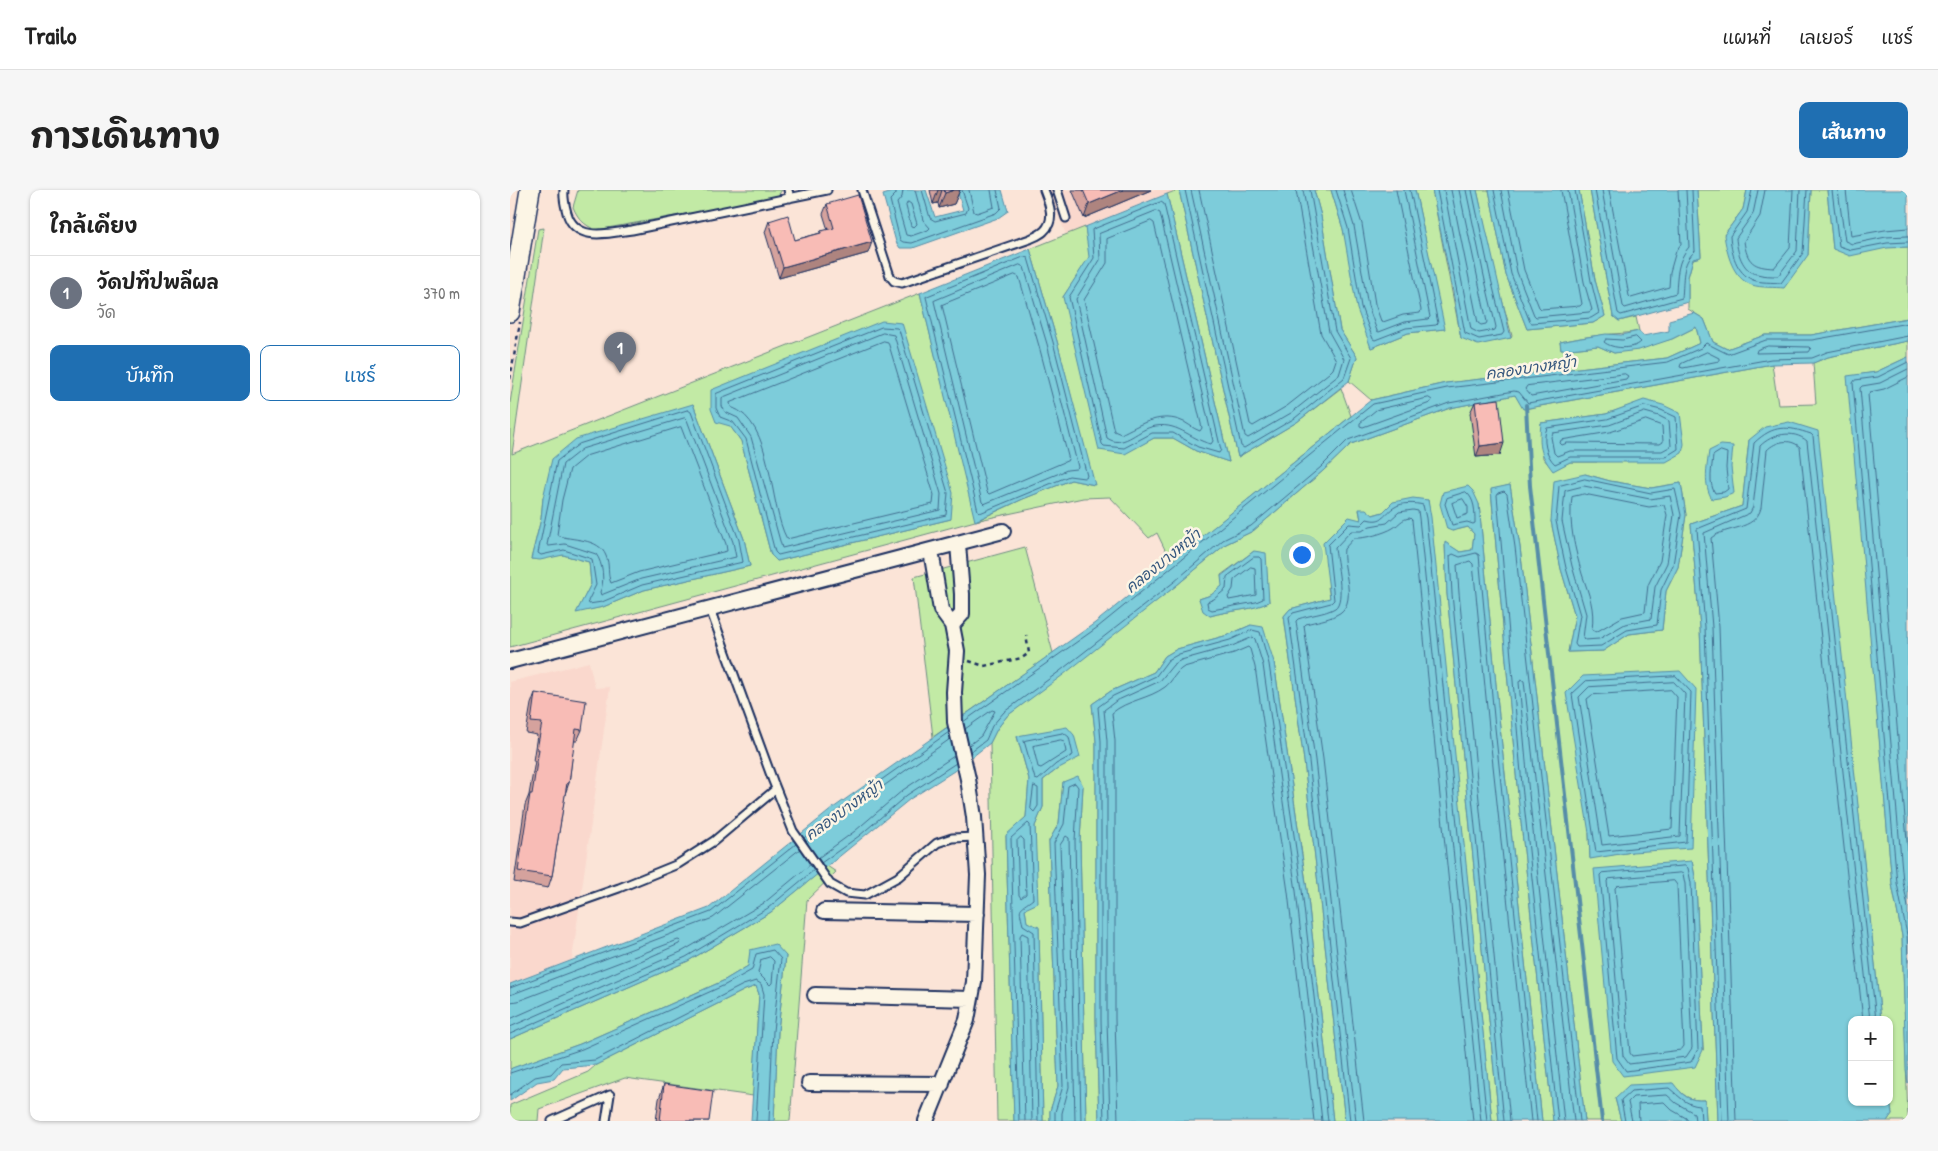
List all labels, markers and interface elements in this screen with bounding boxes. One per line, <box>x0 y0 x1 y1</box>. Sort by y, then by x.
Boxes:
text: Trailo <box>25 19 76 51</box>
text: แผนที่ <box>1723 25 1771 50</box>
text: เลเยอร์ <box>1799 25 1853 50</box>
text: แชร์ <box>1881 25 1913 50</box>
button: เส้นทาง <box>1799 102 1908 158</box>
text: การเดินทาง <box>30 112 220 159</box>
text: ใกล้เคียง <box>50 211 137 240</box>
text: วัดปทีปพลีผล <box>97 269 219 295</box>
text: 1 <box>63 282 69 304</box>
text: 370 m <box>423 282 460 304</box>
text: วัด <box>97 301 116 323</box>
pin: 1 <box>604 332 636 373</box>
button: บันทึก <box>50 345 250 401</box>
button: แชร์ <box>260 345 460 401</box>
water label: คลองบางหญ้า <box>1484 351 1579 384</box>
water label: คลองบางหญ้า <box>1121 523 1206 597</box>
your location <box>1289 542 1315 568</box>
water label: คลองบางหญ้า <box>801 773 888 845</box>
map controls <box>1848 1016 1893 1106</box>
button: + <box>1848 1016 1893 1061</box>
button: − <box>1848 1061 1893 1106</box>

